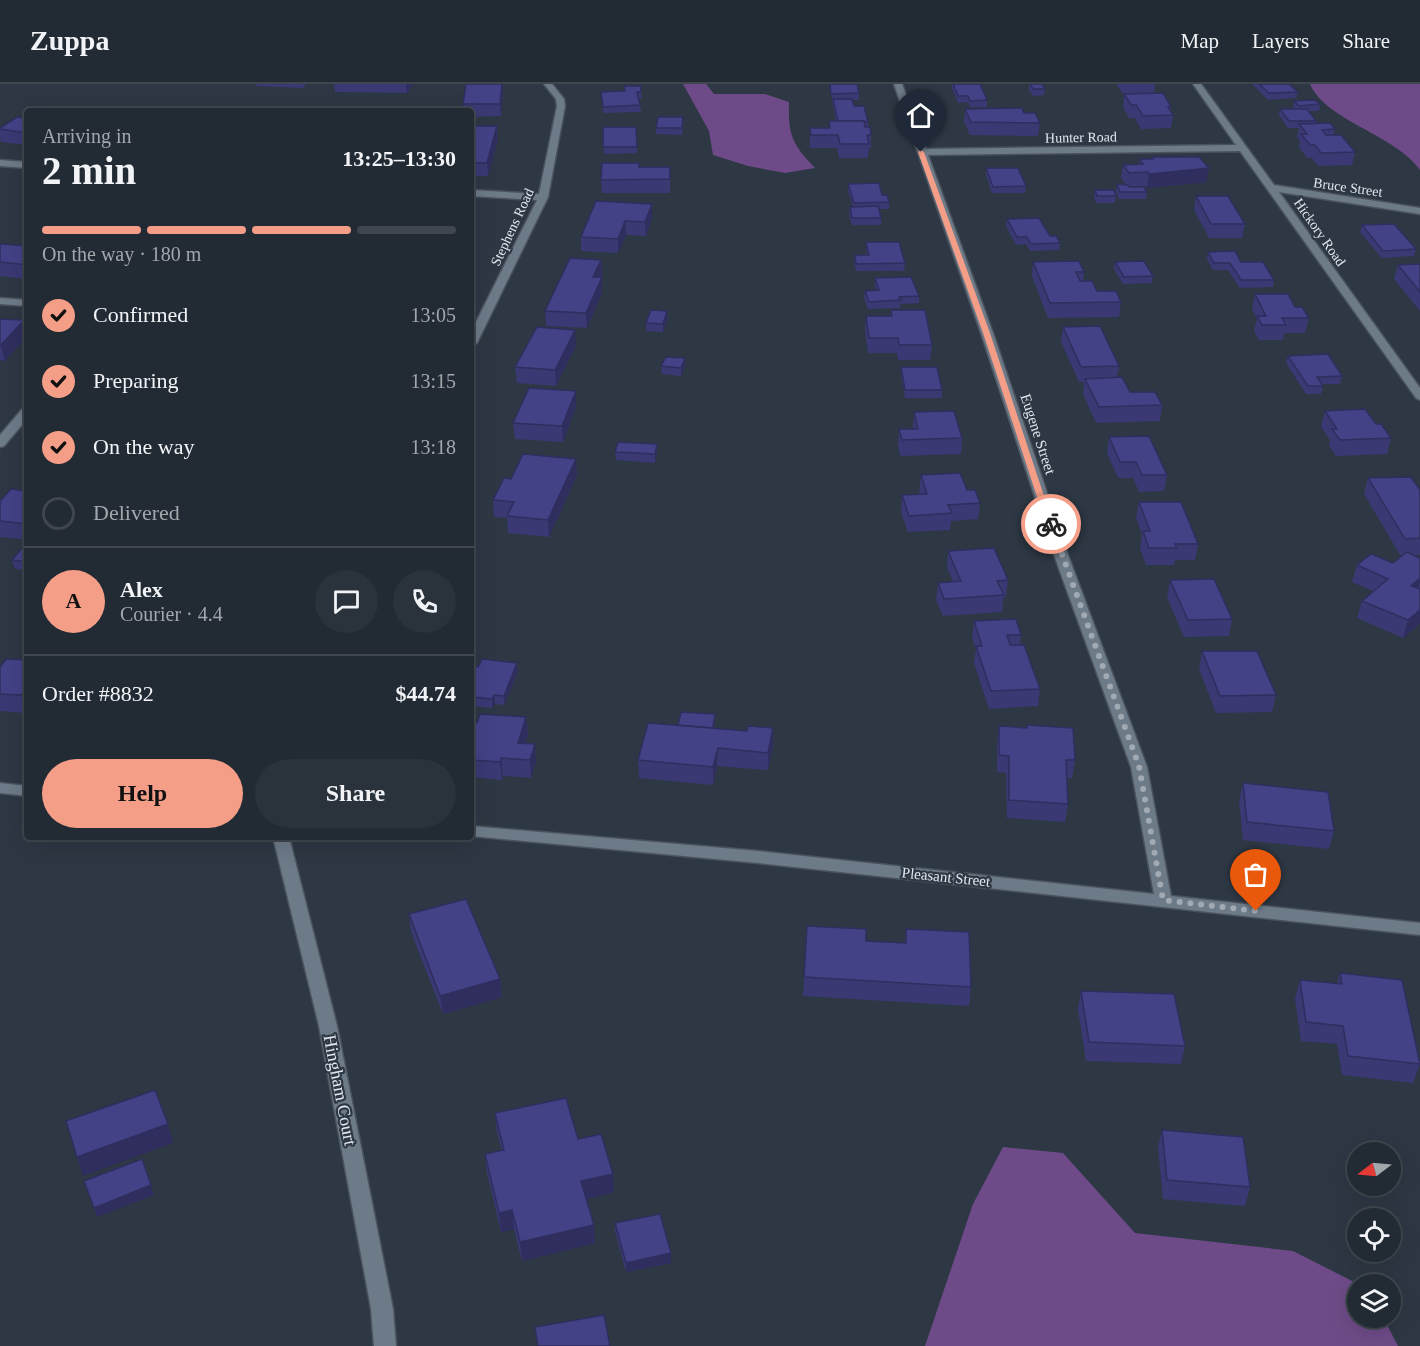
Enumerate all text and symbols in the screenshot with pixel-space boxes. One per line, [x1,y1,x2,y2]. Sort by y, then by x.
text: Zuppa [30,25,109,56]
text: Map [1181,29,1219,53]
text: Layers [1252,29,1309,53]
text: Share [1342,29,1390,53]
pin [895,90,946,152]
icon: home [904,99,937,132]
text: Arriving in [42,125,131,147]
street label: Hunter Road [1045,129,1117,146]
text: 13:25–13:30 [342,146,456,171]
text: 2 min [42,149,136,192]
street label: Bruce Street [1312,175,1384,200]
street label: Stephens Road [488,186,537,268]
street label: Hickory Road [1291,196,1348,269]
text: On the way · 180 m [42,243,201,265]
icon: check [42,299,75,332]
text: Confirmed [93,302,188,327]
text: 13:05 [410,304,456,326]
icon: check [42,365,75,398]
text: Preparing [93,368,179,393]
text: 13:15 [410,370,456,392]
street label: Eugene Street [1017,392,1059,477]
icon: check [42,431,75,464]
text: On the way [93,434,194,459]
text: 13:18 [410,436,456,458]
courier [1021,494,1081,554]
text: Delivered [93,500,180,525]
icon: bike [1035,508,1068,541]
button: chat [315,570,378,633]
button: phone [393,570,456,633]
text: Alex [120,577,163,602]
text: A [66,588,81,613]
text: Courier · 4.4 [120,603,223,625]
text: Order #8832 [42,681,154,706]
text: $44.74 [396,681,456,706]
button: Help [42,759,243,828]
button: Share [255,759,456,828]
pin [1230,849,1281,911]
icon: bag [1239,858,1272,891]
street label: Pleasant Street [901,864,992,890]
street label: Hingham Court [319,1033,361,1147]
north arrow [1347,1142,1401,1196]
map controls [1347,1142,1401,1328]
button: locate [1347,1208,1401,1262]
button: layers [1347,1274,1401,1328]

